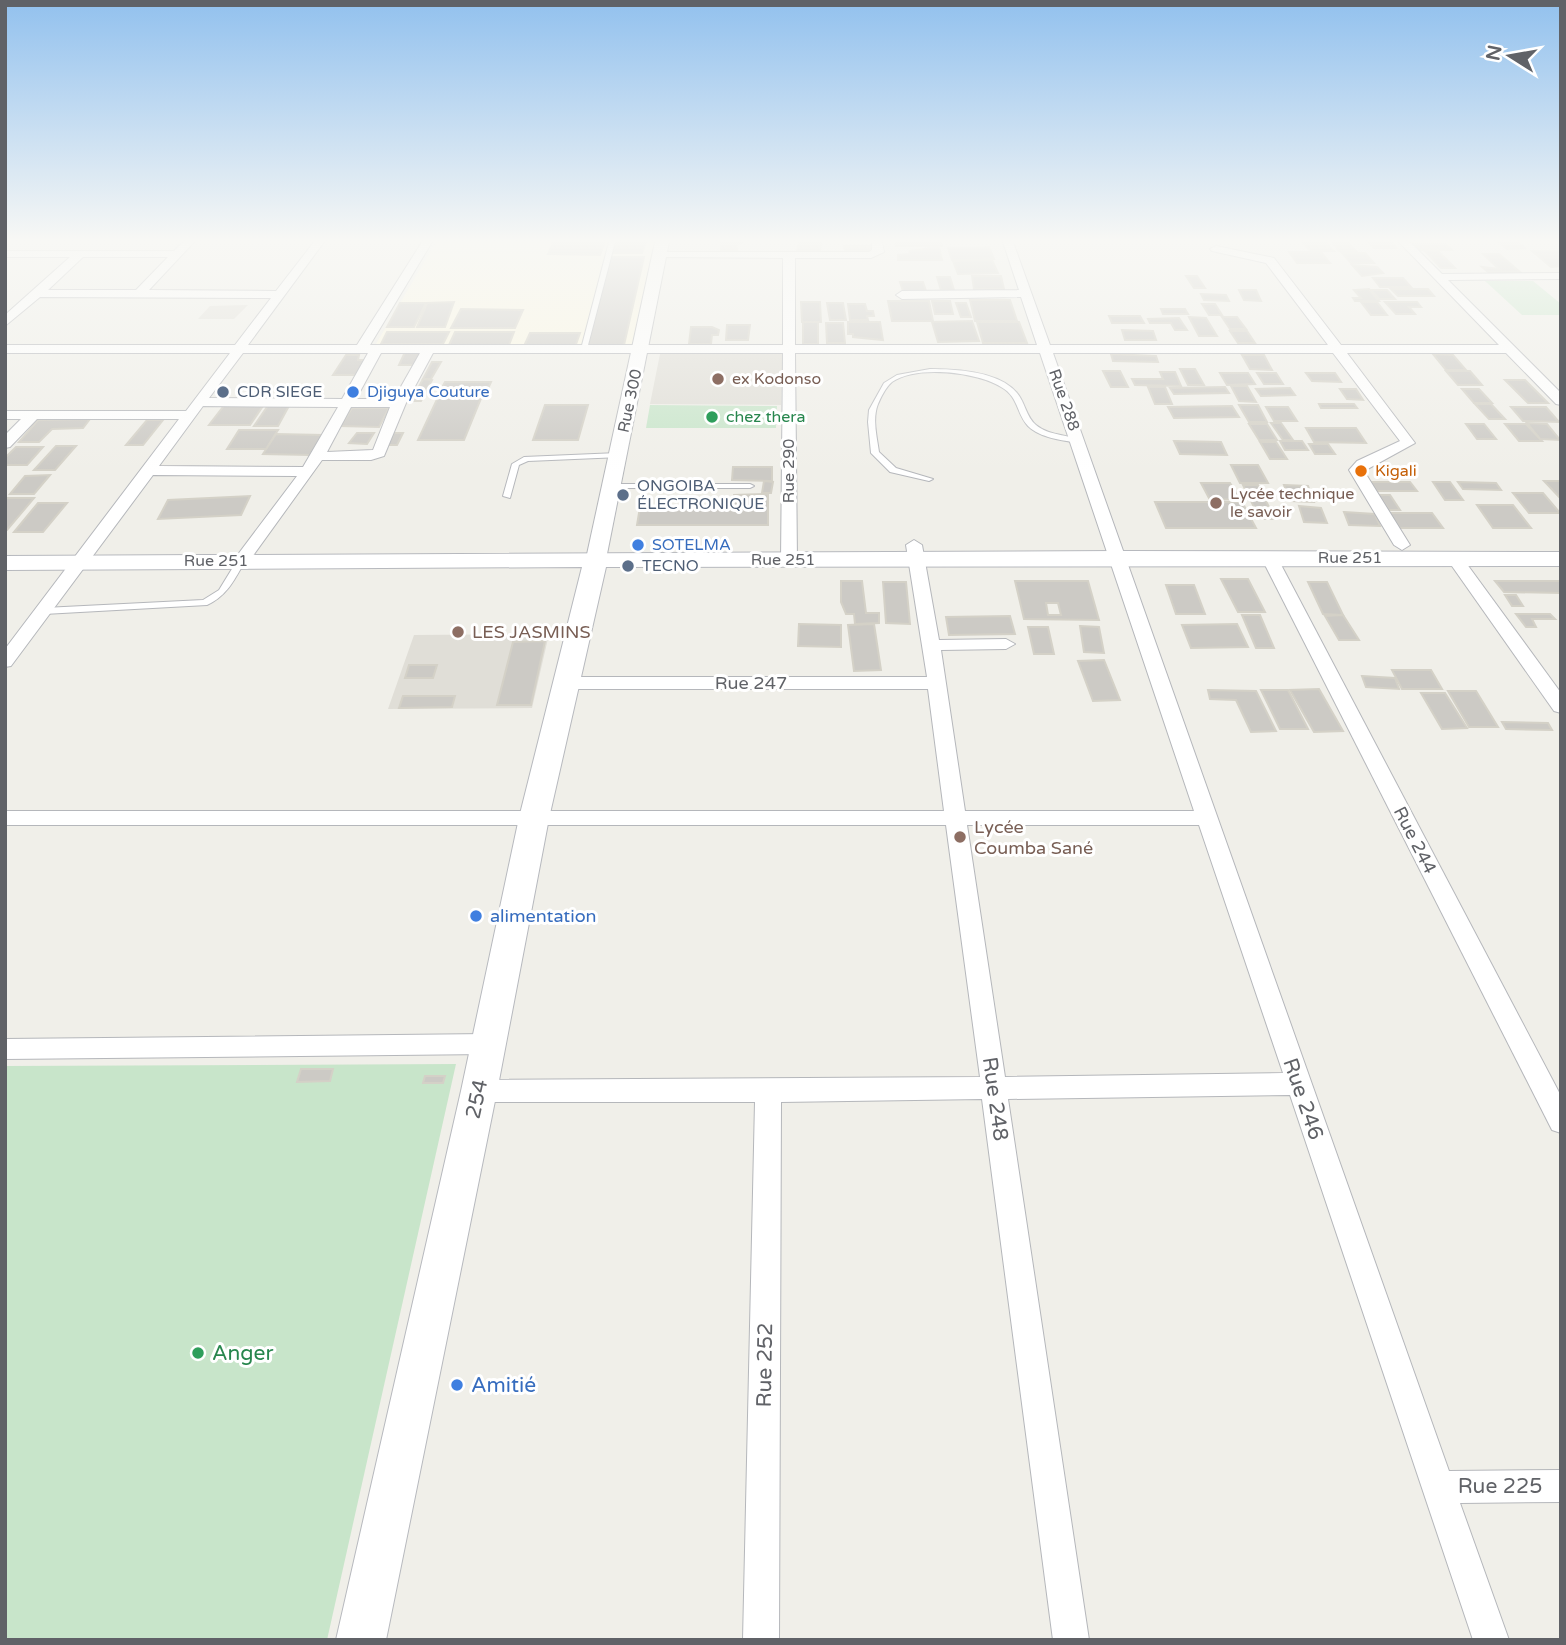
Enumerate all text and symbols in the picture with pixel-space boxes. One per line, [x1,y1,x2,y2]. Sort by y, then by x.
north arrow [1475,21,1545,91]
text: N [1482,43,1507,63]
street label: Rue 288 [1044,366,1084,434]
street label: Rue 300 [614,367,646,435]
place label: ex Kodonso [732,369,821,389]
marker: ex Kodonso [710,371,726,387]
place label: CDR SIEGE [237,382,323,402]
place label: Djiguya Couture [367,382,490,402]
marker: CDR SIEGE [215,384,231,400]
marker: Djiguya Couture [345,384,361,400]
place label: chez thera [726,407,806,427]
marker: chez thera [704,409,720,425]
street label: Rue 290 [779,439,799,503]
place label: Kigali [1375,461,1417,481]
marker: Kigali [1353,463,1369,479]
place label: ONGOIBA ÉLECTRONIQUE [637,476,765,514]
place label: Lycée technique le savoir [1230,484,1354,522]
marker: ONGOIBA ÉLECTRONIQUE [615,487,631,503]
marker: Lycée technique le savoir [1208,495,1224,511]
place label: SOTELMA [652,535,731,555]
marker: SOTELMA [630,537,646,553]
street label: Rue 251 [1318,548,1382,568]
street label: Rue 251 [751,550,815,570]
street label: Rue 251 [184,551,248,571]
place label: TECNO [642,556,699,576]
marker: TECNO [620,558,636,574]
place label: LES JASMINS [472,621,591,643]
marker: LES JASMINS [450,624,466,640]
street label: Rue 247 [715,672,787,694]
street label: Rue 244 [1389,803,1441,877]
place label: Lycée Coumba Sané [974,816,1093,859]
marker: Lycée Coumba Sané [952,829,968,845]
place label: alimentation [490,905,597,927]
marker: alimentation [468,908,484,924]
street label: Rue 248 [977,1055,1013,1143]
street label: Rue 246 [1277,1055,1329,1143]
street label: 254 [461,1077,493,1121]
street label: Rue 252 [752,1322,778,1408]
place label: Anger [212,1341,274,1366]
marker: Anger [190,1345,206,1361]
place label: Amitié [471,1373,536,1398]
marker: Amitié [449,1377,465,1393]
street label: Rue 225 [1458,1474,1542,1499]

